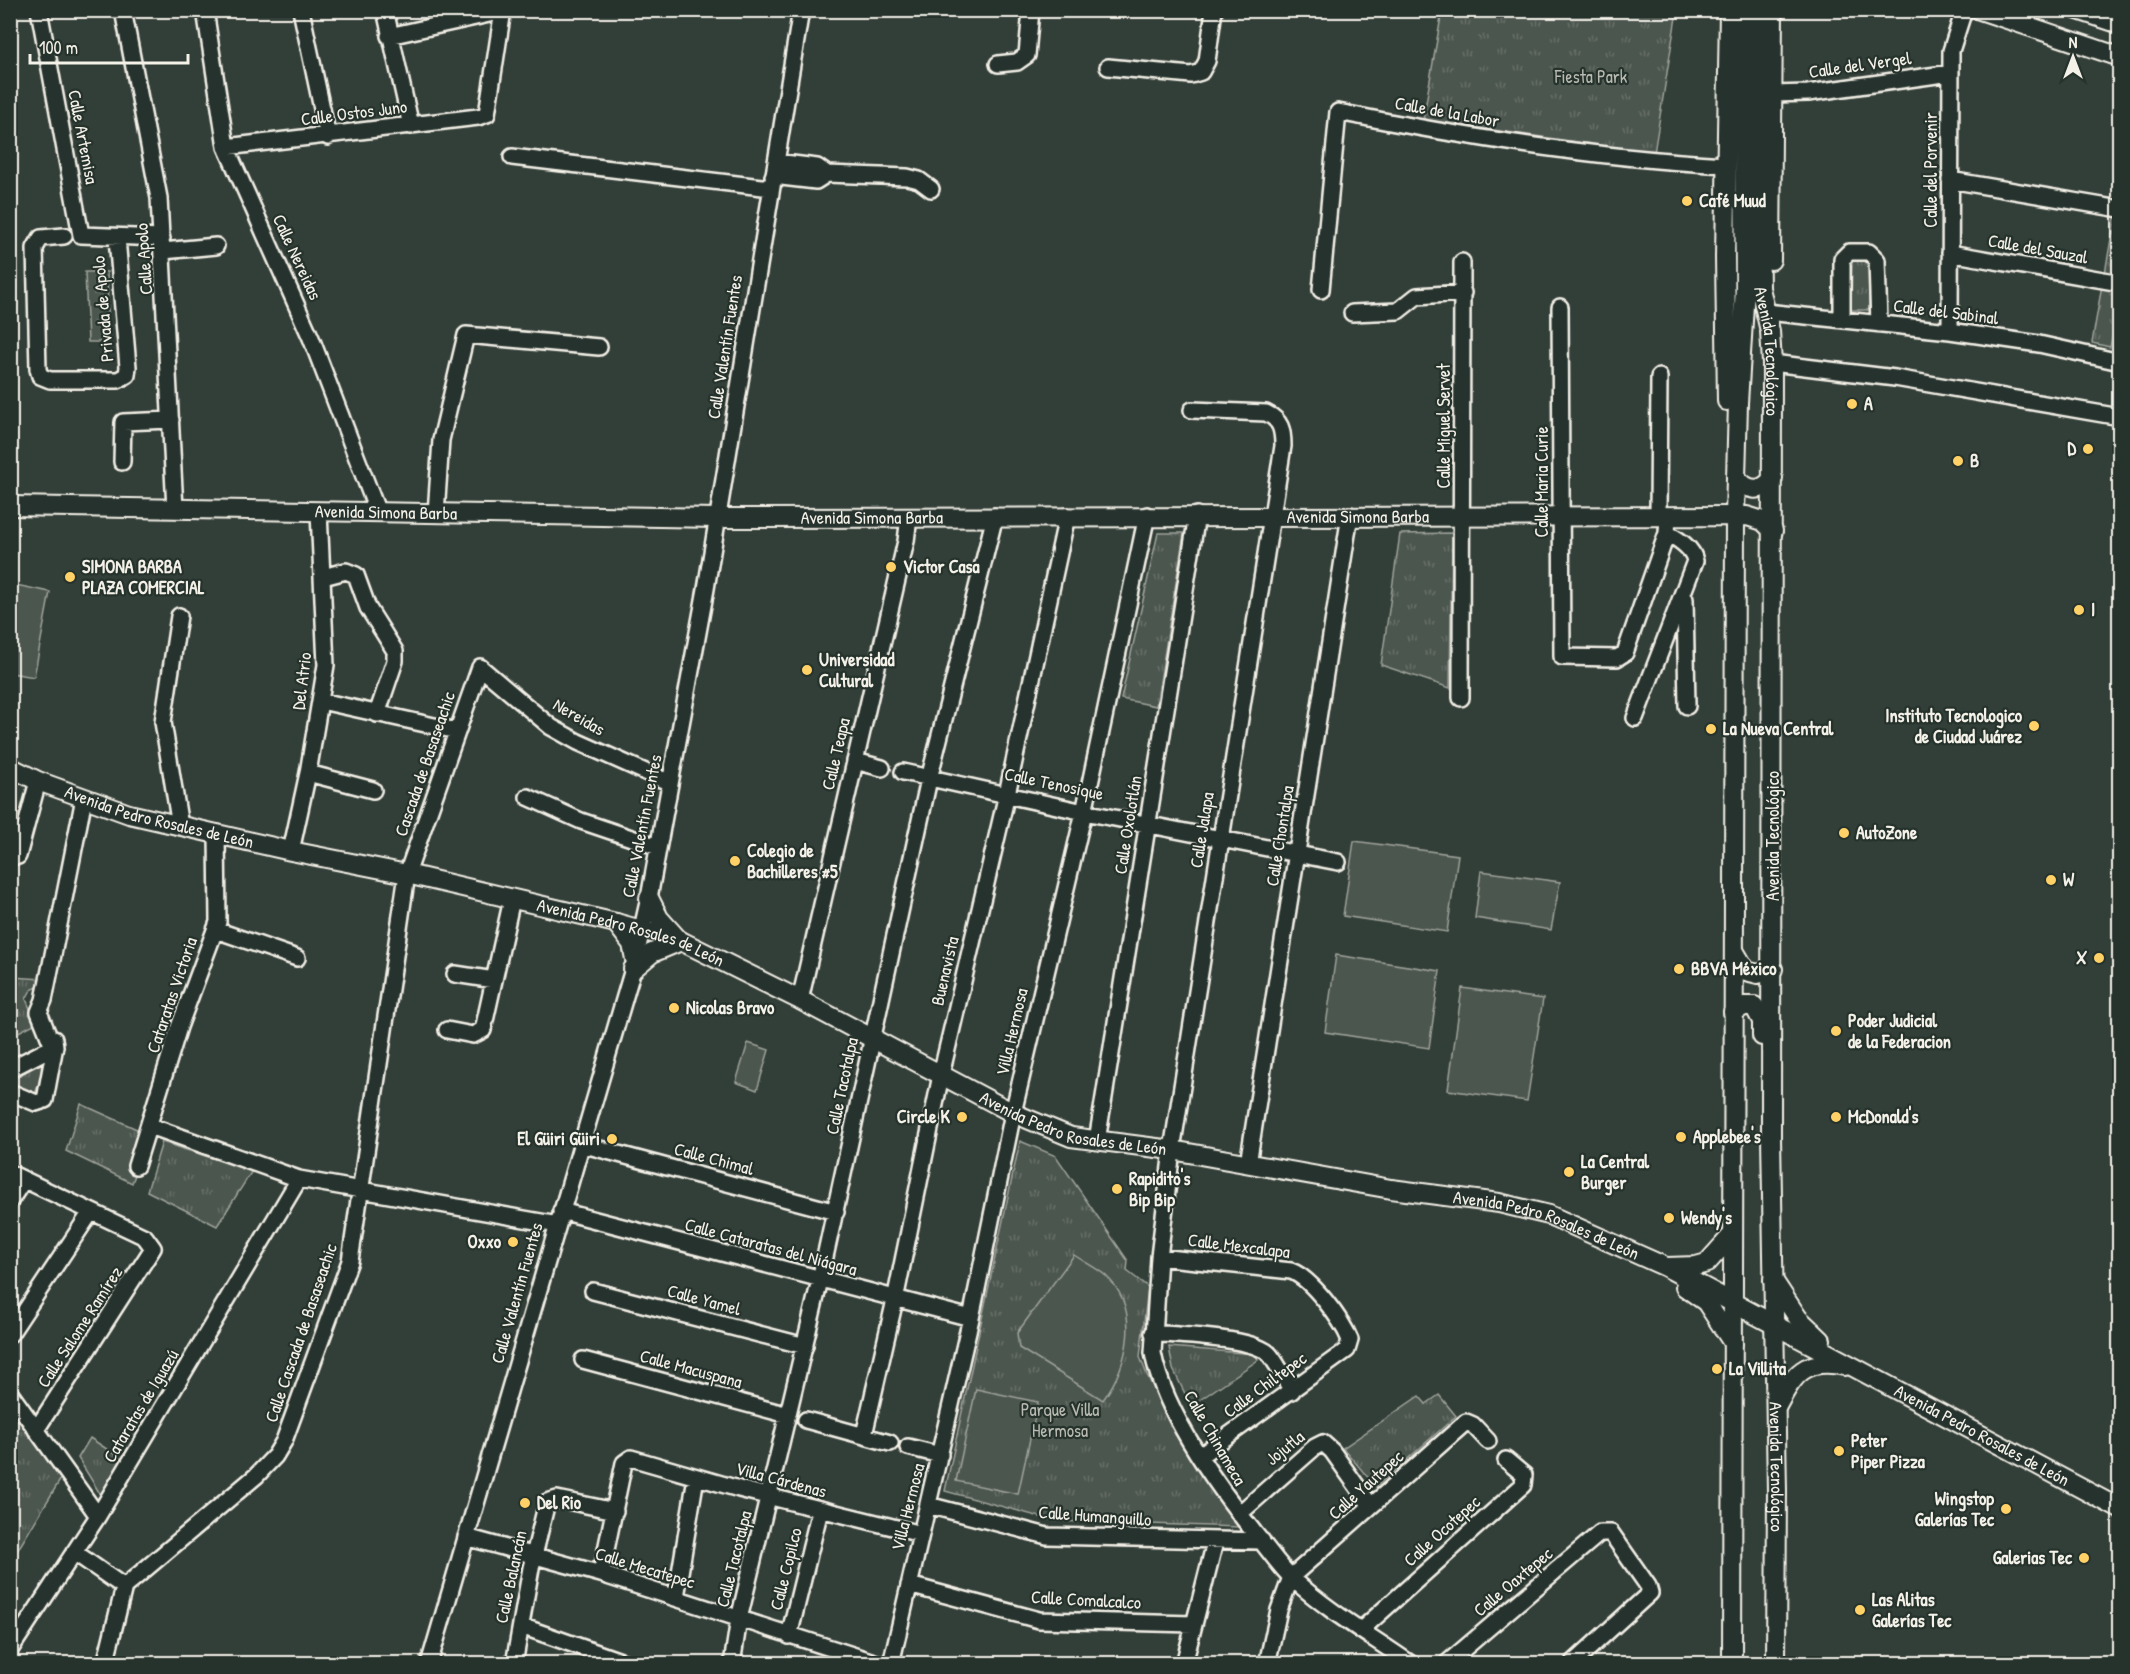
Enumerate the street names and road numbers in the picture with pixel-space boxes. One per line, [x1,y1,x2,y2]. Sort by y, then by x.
street label: Calle del Vergel [1807,45,1913,84]
street label: Calle Artemisa [62,88,105,186]
street label: Calle de la Labor [1393,90,1501,133]
street label: Calle Ostos Juno [299,94,408,131]
street label: Calle del Porvenir [1918,112,1943,228]
street label: Calle Nereidas [267,210,328,304]
street label: Calle Apolo [129,222,158,296]
street label: Calle del Sauzal [1986,227,2090,270]
street label: Privada de Apolo [85,255,120,363]
street label: Calle Valentín Fuentes [701,273,748,421]
street label: Avenida Tecnológico [1748,284,1785,416]
street label: Calle del Sabinal [1892,293,2000,330]
street label: Calle Miguel Servet [1431,363,1456,488]
street label: Calle Maria Curie [1529,426,1554,538]
street label: Avenida Simona Barba [315,498,457,526]
street label: Avenida Simona Barba [1287,504,1429,529]
street label: Avenida Simona Barba [801,505,943,530]
street label: Del Atrio [286,651,317,711]
street label: Cascada de Basaseachic [388,688,461,839]
street label: Nereidas [549,692,610,741]
street label: Calle Teapa [815,715,856,792]
street label: Calle Valentín Fuentes [615,752,668,900]
street label: Calle Tenosique [1002,761,1106,806]
street label: Avenida Tecnológico [1760,771,1785,901]
street label: Calle Oxolotlán [1107,774,1148,876]
street label: Avenida Pedro Rosales de León [61,779,256,854]
street label: Calle Chontalpa [1259,784,1300,888]
street label: Calle Jalapa [1183,790,1220,870]
street label: Avenida Pedro Rosales de León [535,892,729,973]
street label: Cataratas Victoria [140,934,203,1056]
street label: Buenavista [924,934,965,1008]
street label: Villa Hermosa [989,986,1034,1078]
street label: Calle Tacotalpa [819,1035,864,1137]
street label: Avenida Pedro Rosales de León [976,1085,1168,1161]
street label: Calle Chimal [672,1136,757,1181]
street label: Avenida Pedro Rosales de León [1452,1184,1643,1266]
street label: Calle Cataratas del Niágara [682,1212,860,1282]
street label: Calle Valentín Fuentes [484,1220,549,1366]
street label: Calle Mexcalapa [1187,1227,1291,1264]
street label: Calle Cascada de Basaseachic [258,1240,343,1425]
street label: Calle Salome Ramírez [31,1261,128,1392]
street label: Calle Yamel [665,1278,744,1321]
street label: Calle Macuspana [637,1343,745,1394]
street label: Cataratas de Iguazú [97,1344,184,1467]
street label: Calle Chiltepec [1218,1346,1311,1423]
street label: Avenida Pedro Rosales de León [1890,1378,2074,1492]
street label: Calle Chinameca [1178,1386,1253,1490]
street label: Avenida Tecnológico [1763,1402,1790,1532]
street label: Jojutla [1260,1424,1309,1471]
street label: Calle Yautepec [1323,1444,1409,1525]
street label: Villa Cárdenas [733,1455,829,1504]
street label: Villa Hermosa [885,1461,930,1553]
street label: Calle Ocotepec [1398,1489,1486,1572]
street label: Calle Humanguillo [1038,1499,1152,1532]
street label: Calle Tacotalpa [709,1508,758,1610]
street label: Calle Copilco [763,1525,808,1613]
street label: Calle Balancán [488,1528,533,1626]
street label: Calle Mecatepec [592,1540,698,1595]
street label: Calle Oaxtepec [1468,1541,1558,1622]
street label: Calle Comalcalco [1030,1584,1142,1615]

